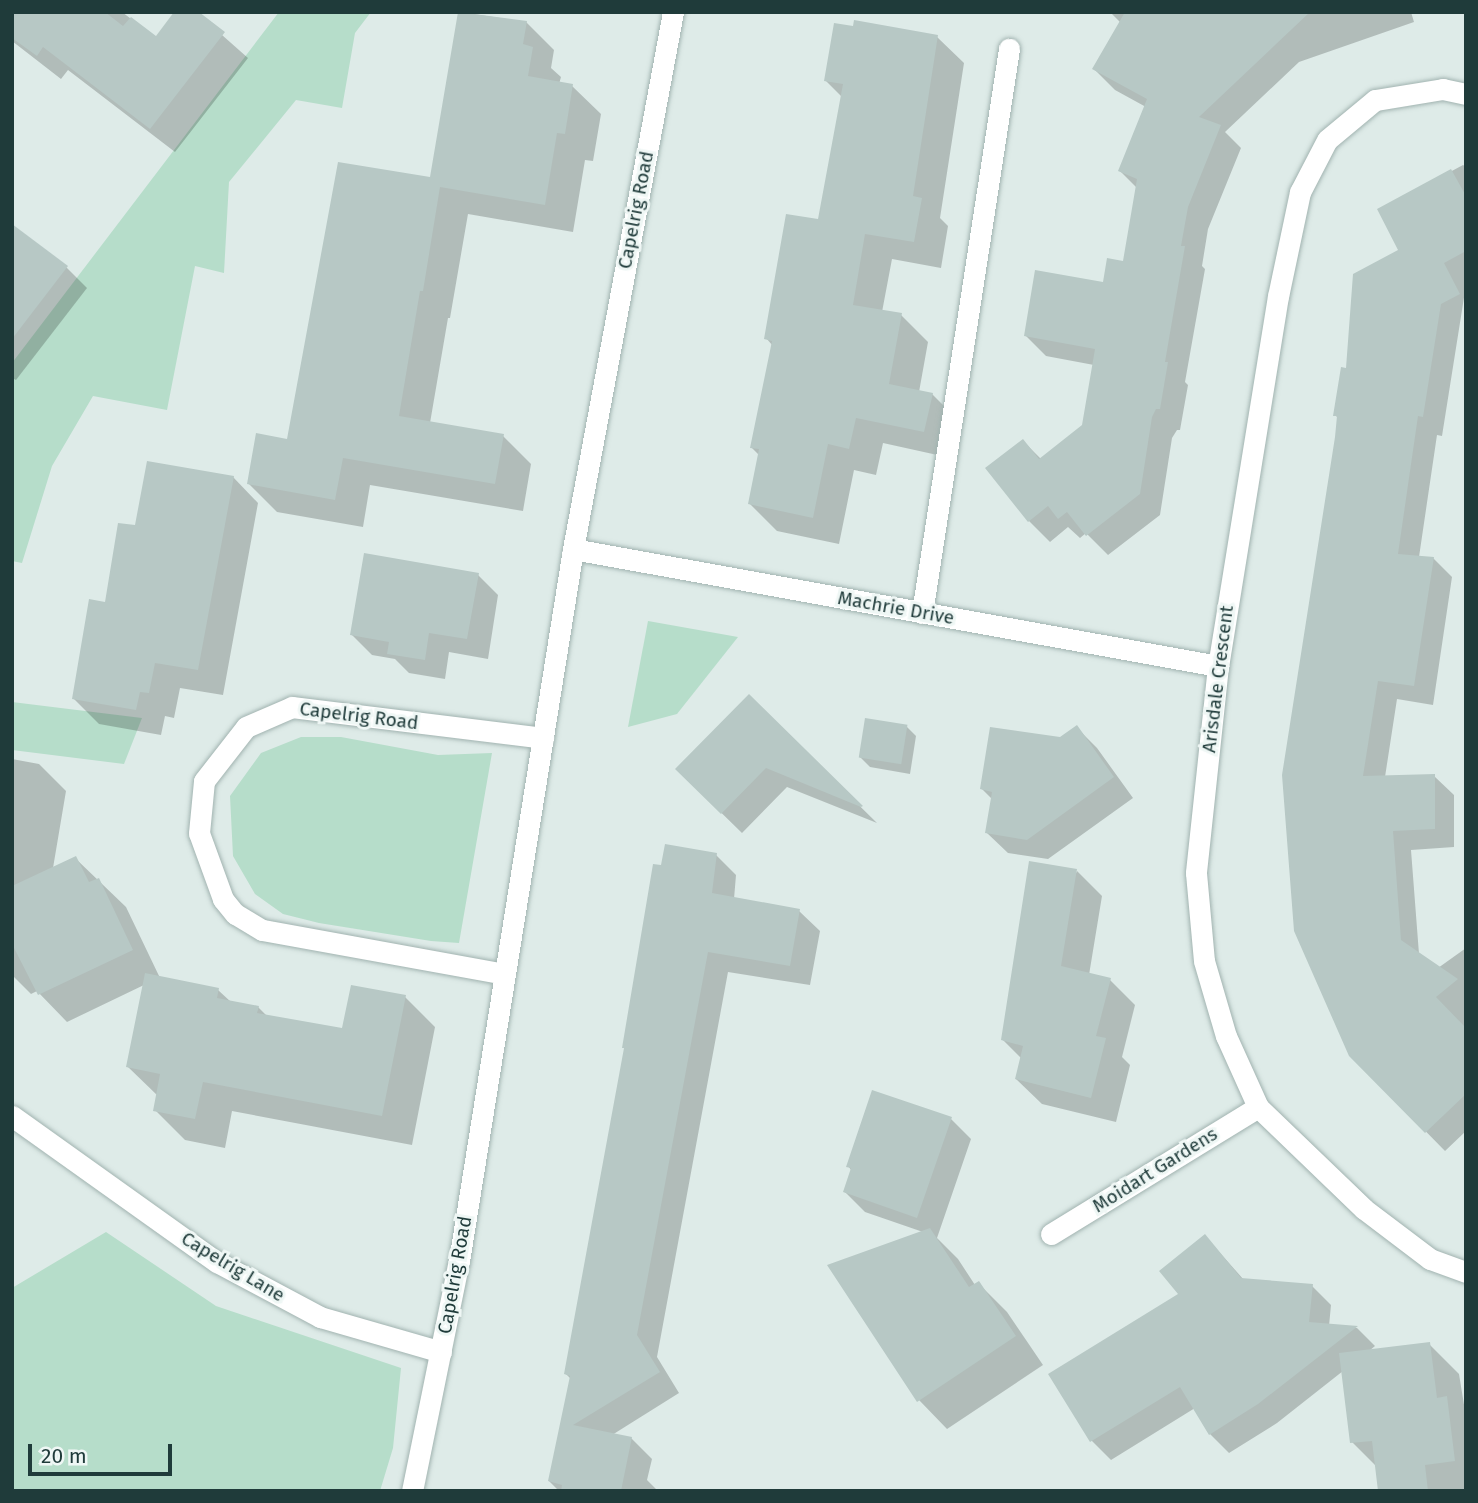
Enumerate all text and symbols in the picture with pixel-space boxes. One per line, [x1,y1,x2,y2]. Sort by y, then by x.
street label: Capelrig Road [613,149,659,271]
street label: Machrie Drive [836,587,956,629]
street label: Arisdale Crescent [1198,604,1238,754]
street label: Capelrig Road [298,697,420,735]
street label: Moidart Gardens [1088,1122,1222,1218]
street label: Capelrig Road [433,1214,477,1336]
street label: Capelrig Lane [177,1227,289,1307]
scale bar [32,1430,175,1474]
text: 20 m [41,1443,87,1469]

